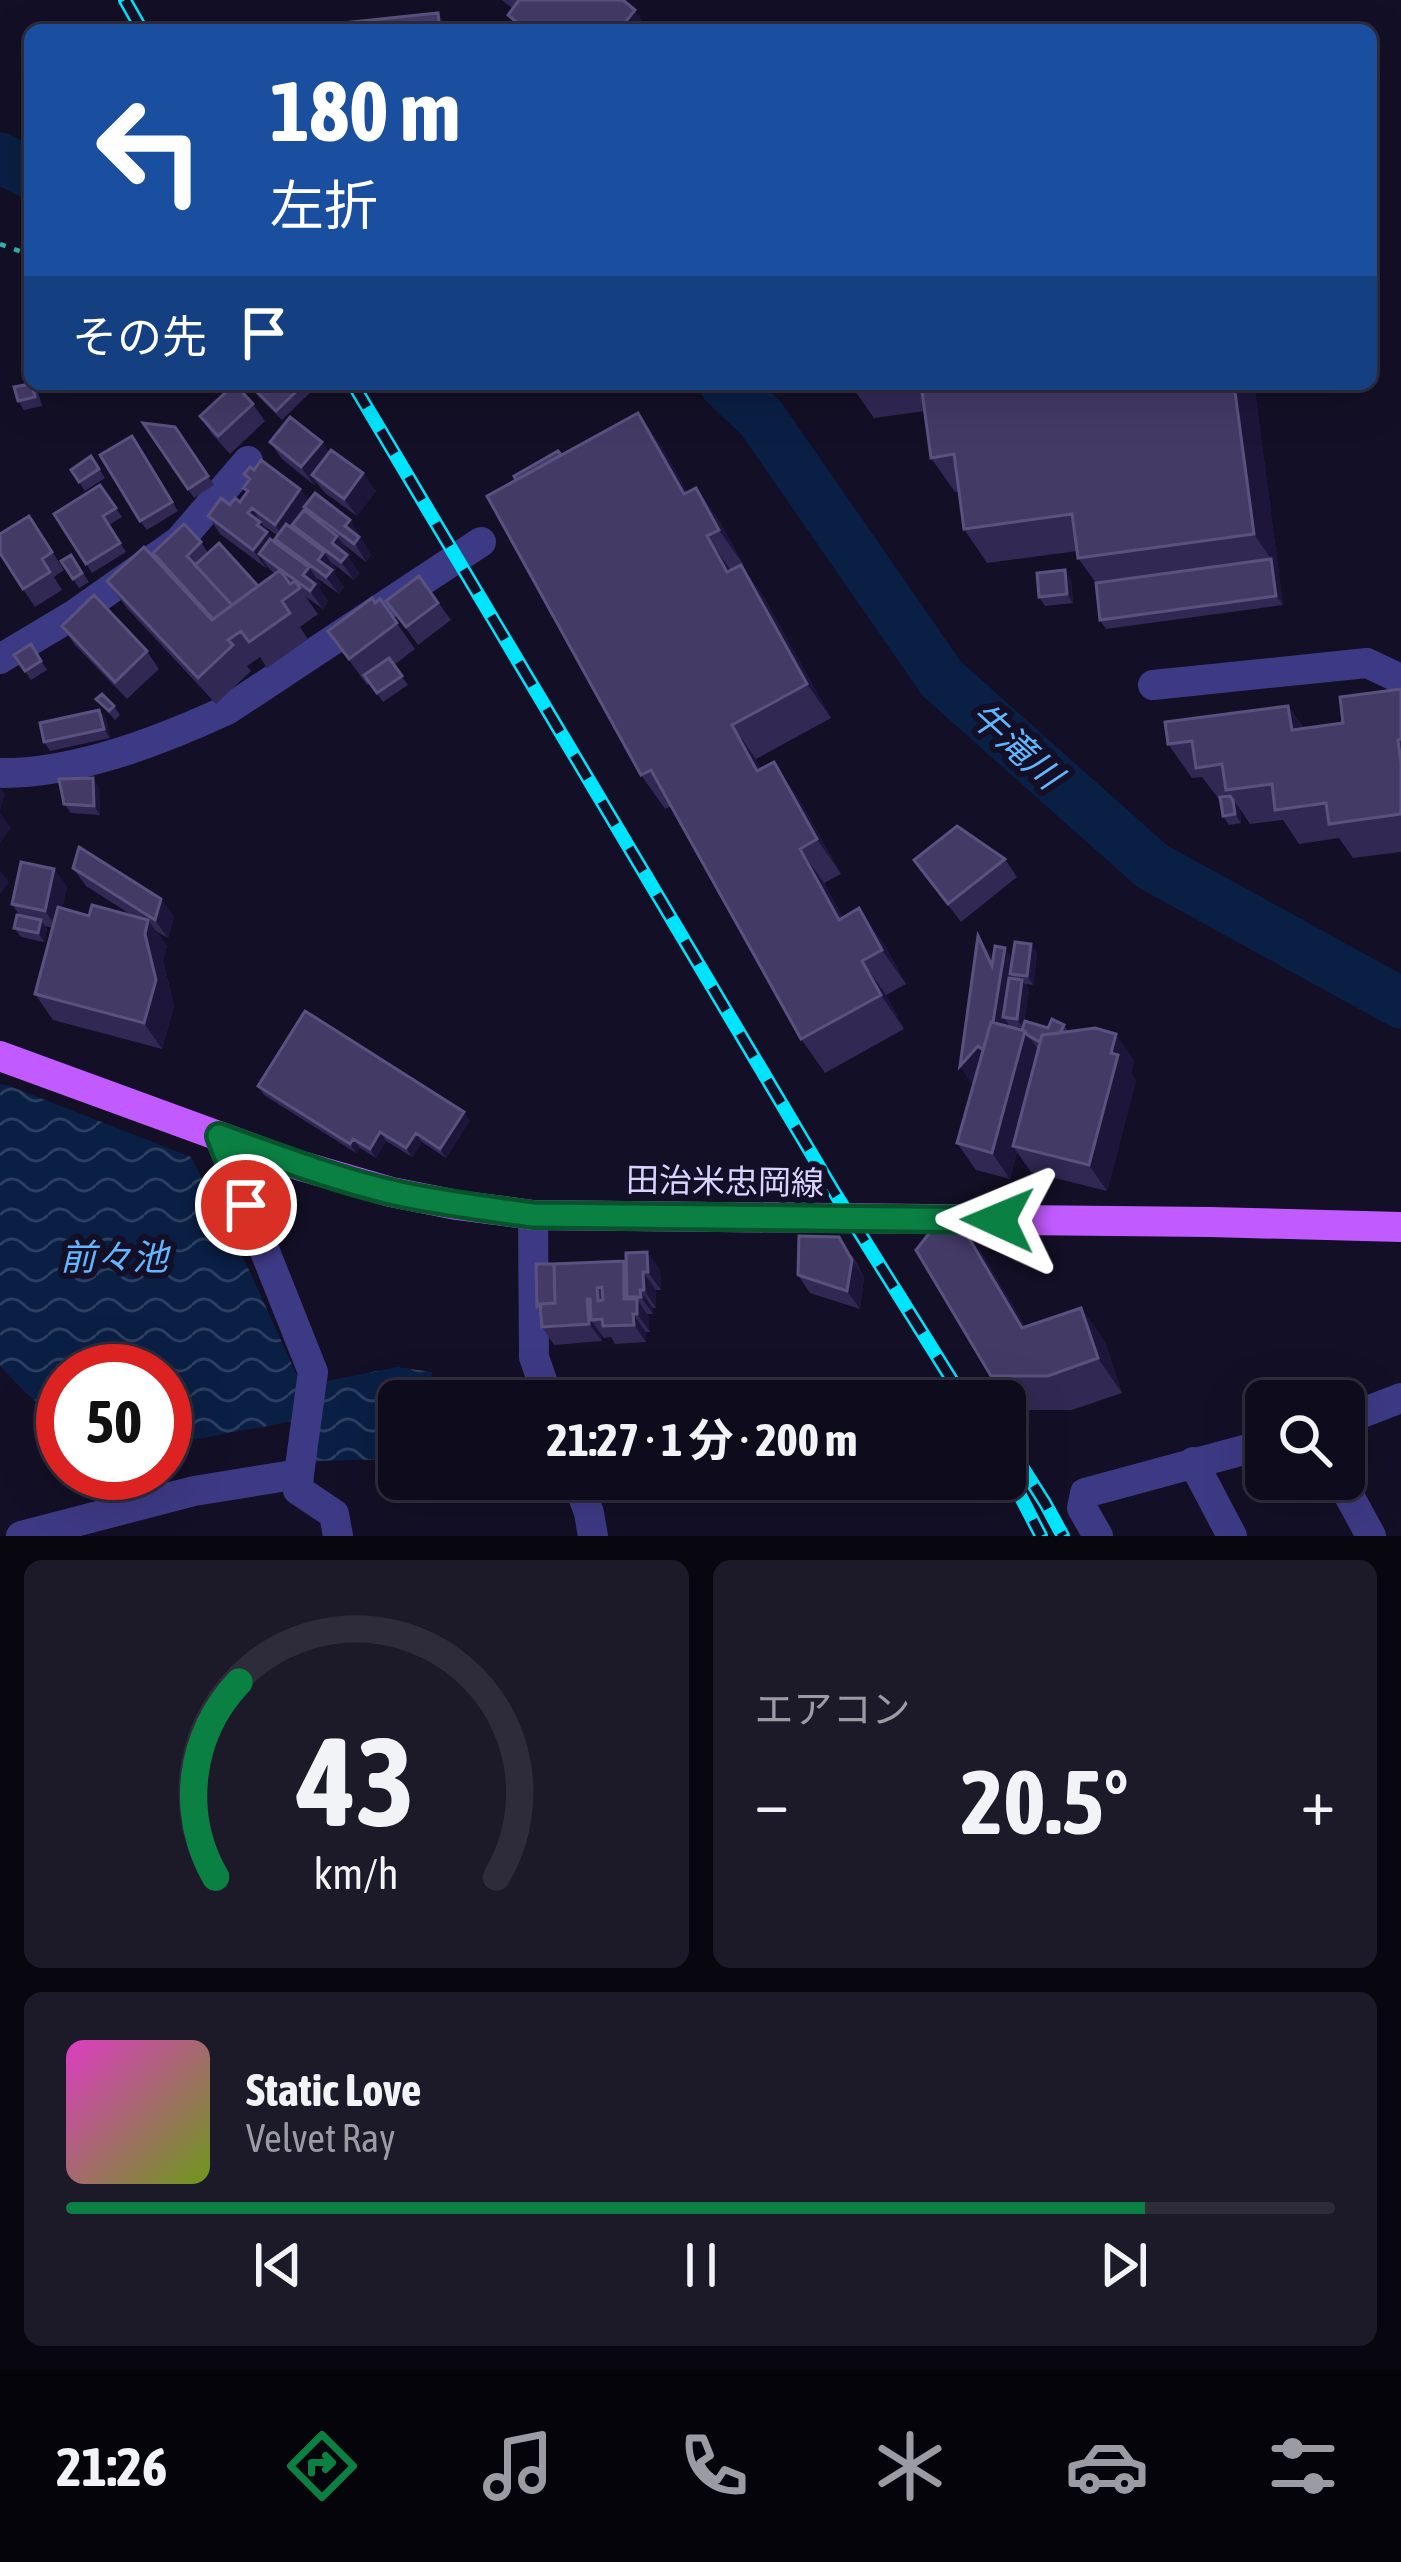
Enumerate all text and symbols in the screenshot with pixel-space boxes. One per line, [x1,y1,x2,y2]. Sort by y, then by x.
text: 180 m [270,63,460,159]
icon: left [72,72,228,228]
text: 左折 [270,175,378,236]
icon: arrive [231,300,297,366]
text: その先 [72,311,207,363]
water label: 牛滝川 [962,693,1073,799]
pin [195,1154,297,1256]
position arrow [935,1157,1061,1283]
street label: 田治米忠岡線 [626,1160,824,1202]
icon: arrive [213,1172,279,1238]
water label: 前々池 [60,1236,171,1278]
speed limit sign: 50 [36,1344,192,1500]
map controls [1245,1380,1365,1500]
button: search [1245,1380,1365,1500]
text: 21:27 · 1 分 · 200 m [547,1414,857,1466]
text: エアコン [755,1687,911,1731]
text: 43 [297,1709,415,1852]
text: 20.5° [961,1750,1129,1853]
text: − [755,1763,789,1839]
text: + [1301,1763,1335,1839]
text: km/h [314,1849,399,1898]
text: Static Love [246,2064,422,2116]
text: Velvet Ray [246,2116,395,2160]
icon: previous [245,2232,311,2298]
icon: pause [668,2232,734,2298]
icon: next [1091,2232,1157,2298]
icon: directions [280,2424,364,2508]
icon: music [476,2424,560,2508]
icon: phone [672,2424,756,2508]
icon: climate [868,2424,952,2508]
icon: car [1065,2424,1149,2508]
icon: filters [1261,2424,1345,2508]
text: 21:26 [56,2436,167,2497]

